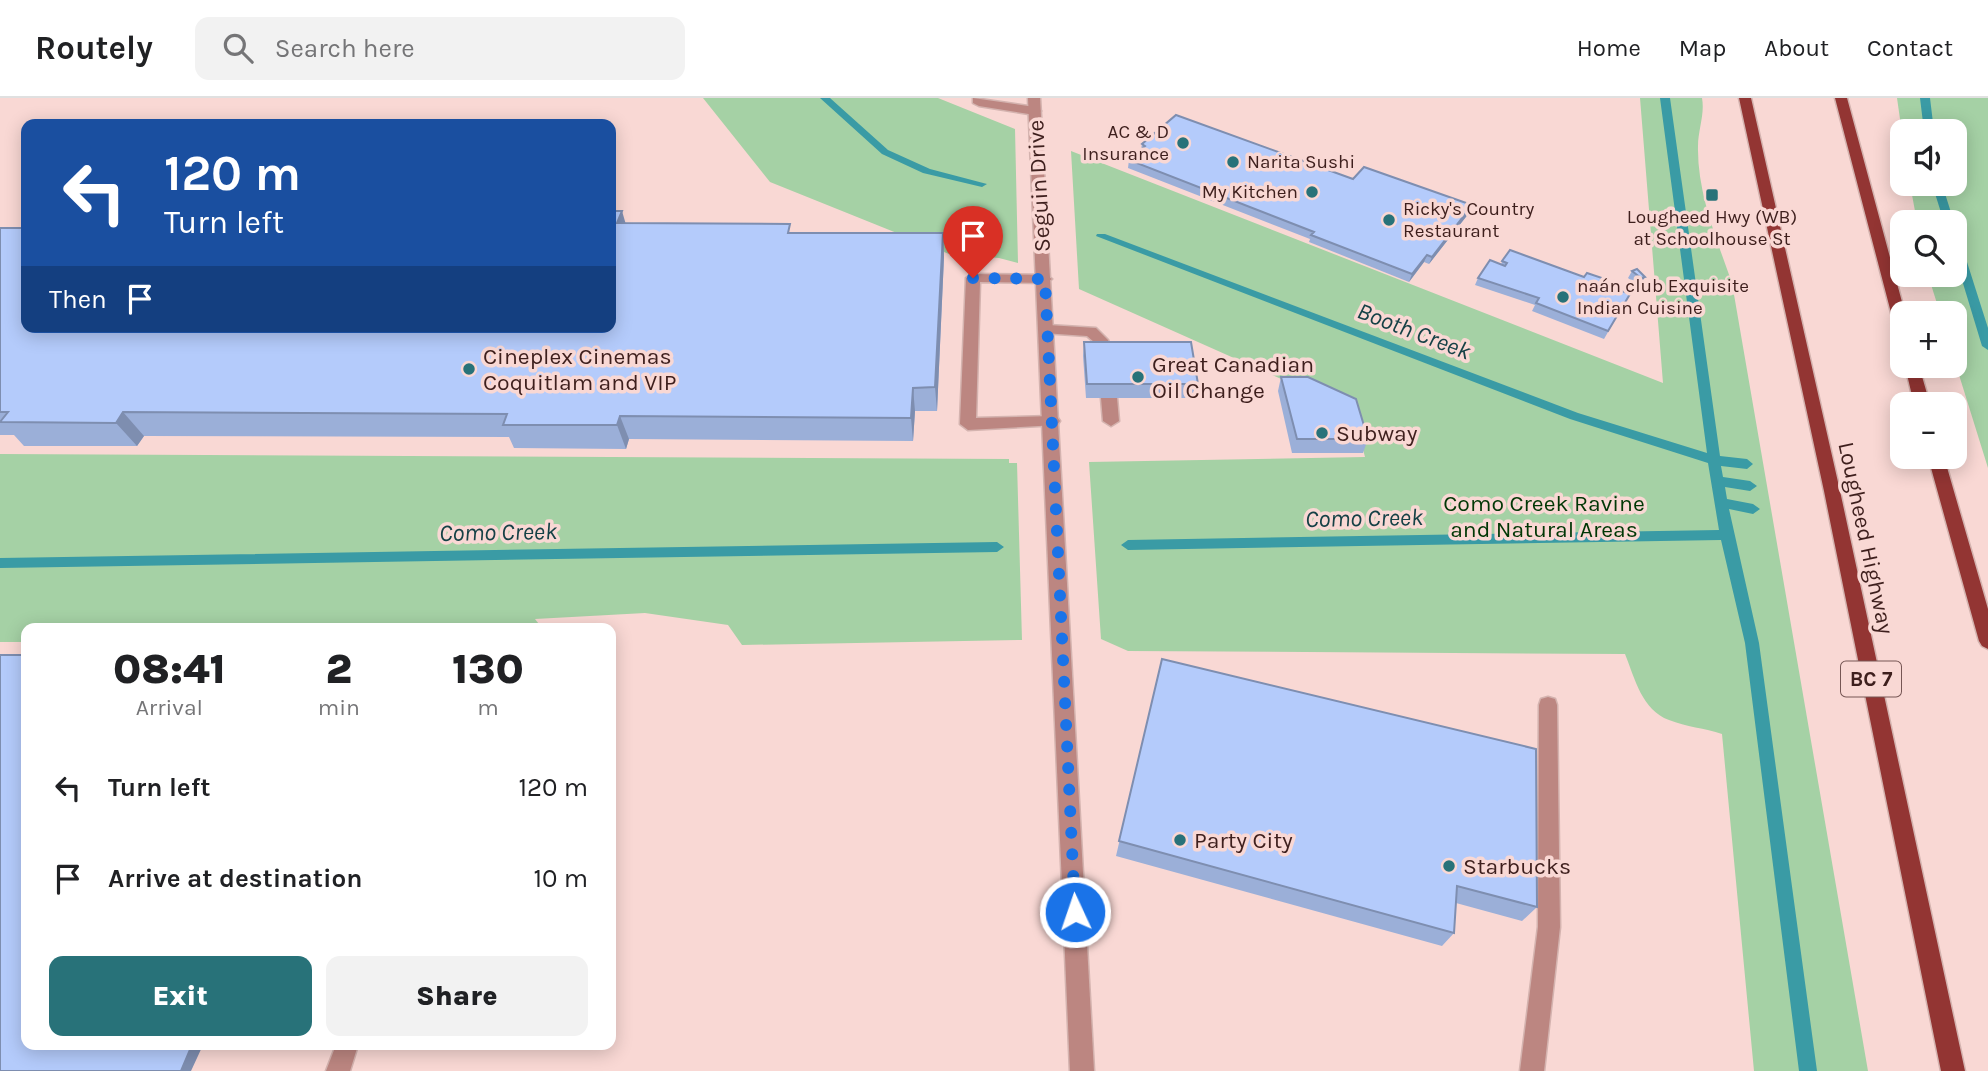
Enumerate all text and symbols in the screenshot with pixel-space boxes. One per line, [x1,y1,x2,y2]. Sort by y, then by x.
search box [195,17,685,80]
text: Routely [35,29,153,67]
icon: search [219,29,257,67]
text: Search here [275,33,415,64]
text: Home [1577,34,1641,62]
text: Map [1679,34,1726,62]
text: About [1764,34,1829,62]
text: Contact [1867,34,1953,62]
street label: Seguin Drive [1022,119,1056,253]
map controls [1890,119,1967,469]
button: sound [1890,119,1967,196]
place label: AC & D Insurance [1082,121,1169,165]
marker: AC & D Insurance [1175,135,1191,151]
text: 120 m [164,145,301,202]
icon: left [49,147,140,238]
place label: Narita Sushi [1247,151,1355,173]
marker: Narita Sushi [1225,154,1241,170]
place label: My Kitchen [1202,181,1298,203]
marker: My Kitchen [1304,184,1320,200]
marker: Lougheed Hwy (WB) at Schoolhouse St [1704,187,1720,203]
place label: Ricky's Country Restaurant [1403,198,1534,242]
text: Turn left [164,204,284,241]
pin [943,206,1003,278]
place label: Lougheed Hwy (WB) at Schoolhouse St [1627,206,1797,250]
button: search [1890,210,1967,287]
marker: Ricky's Country Restaurant [1381,212,1397,228]
icon: arrive [954,217,992,255]
place label: naán club Exquisite Indian Cuisine [1577,275,1749,319]
icon: arrive [121,280,159,318]
text: Then [49,284,107,315]
marker: naán club Exquisite Indian Cuisine [1555,289,1571,305]
water label: Booth Creek [1353,297,1475,366]
button: + [1890,301,1967,378]
place label: Cineplex Cinemas Coquitlam and VIP [483,343,676,396]
place label: Great Canadian Oil Change [1152,351,1314,404]
marker: Cineplex Cinemas Coquitlam and VIP [461,361,477,377]
marker: Great Canadian Oil Change [1130,369,1146,385]
button: − [1890,392,1967,469]
place label: Subway [1336,420,1418,447]
marker: Subway [1314,425,1330,441]
street label: Lougheed Highway [1832,439,1900,637]
park label: Como Creek Ravine and Natural Areas [1443,490,1645,543]
water label: Como Creek [1305,503,1424,533]
water label: Como Creek [439,517,558,547]
text: 08:41 [113,644,226,694]
text: 2 [326,644,352,694]
text: 130 [452,644,524,694]
road number: BC 7 [1841,662,1901,696]
text: Arrival [136,694,203,721]
text: min [318,694,360,721]
text: m [477,694,499,721]
icon: left [49,769,87,807]
text: Turn left [108,772,210,803]
text: 120 m [518,772,588,803]
place label: Party City [1194,827,1293,854]
marker: Party City [1172,832,1188,848]
place label: Starbucks [1463,853,1571,880]
marker: Starbucks [1441,858,1457,874]
icon: arrive [49,860,87,898]
text: Arrive at destination [108,863,362,894]
text: 10 m [533,863,588,894]
position arrow [1038,875,1112,949]
button: Exit [49,956,312,1036]
button: Share [326,956,588,1036]

